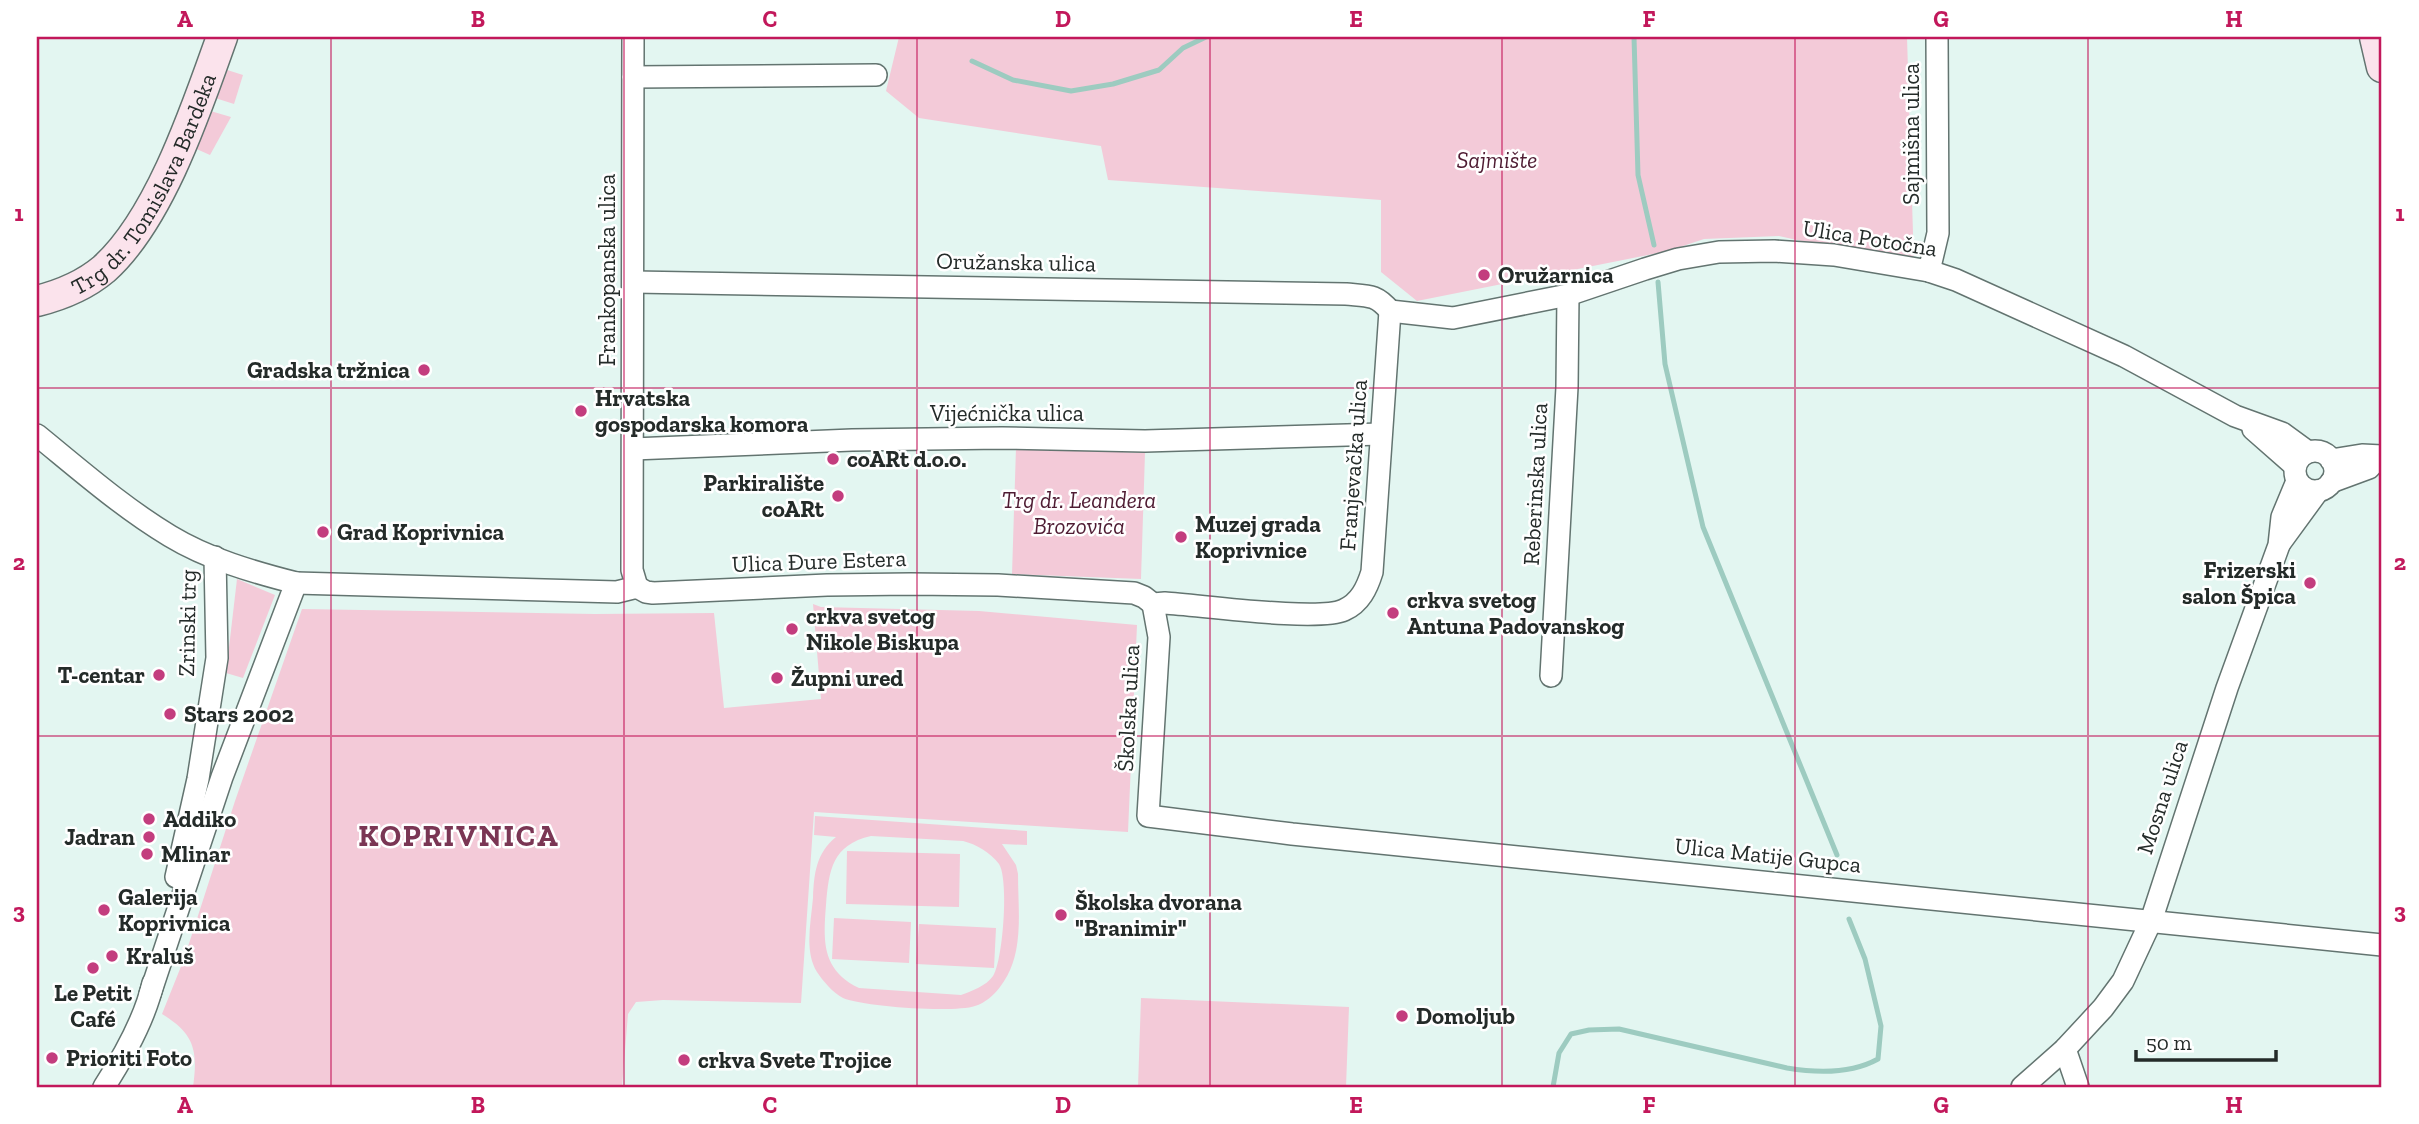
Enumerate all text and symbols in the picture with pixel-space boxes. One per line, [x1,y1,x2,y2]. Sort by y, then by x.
text: A [177,5,193,33]
text: B [471,5,485,33]
text: C [763,5,777,33]
text: D [1055,5,1071,33]
text: E [1349,5,1363,33]
text: F [1642,5,1656,33]
text: G [1933,5,1949,33]
text: H [2225,5,2243,33]
street label: Sajmišna ulica [1897,63,1925,205]
street label: Trg dr. Tomislava Bardeka [67,69,222,301]
park label: Sajmište [1457,146,1537,174]
street label: Frankopanska ulica [593,174,621,366]
text: 1 [14,199,24,227]
text: 1 [2395,199,2405,227]
street label: Ulica Potočna [1801,214,1939,262]
street label: Oružanska ulica [936,247,1096,277]
place label: Oružarnica [1498,261,1614,289]
marker: Oružarnica [1476,267,1492,283]
place label: Gradska tržnica [247,356,410,384]
marker: Gradska tržnica [416,362,432,378]
street label: Franjevačka ulica [1333,378,1373,552]
place label: Hrvatska gospodarska komora [595,384,809,438]
street label: Vijećnička ulica [929,399,1084,427]
street label: Reberinska ulica [1517,402,1553,566]
marker: Hrvatska gospodarska komora [573,403,589,419]
place label: coARt d.o.o. [847,445,966,473]
marker: coARt d.o.o. [825,451,841,467]
place label: Parkiralište coARt [703,469,825,523]
park label: Trg dr. Leandera Brozovića [1002,486,1156,540]
marker: Parkiralište coARt [830,488,846,504]
place label: Muzej grada Koprivnice [1195,510,1321,564]
place label: Grad Koprivnica [337,518,505,546]
marker: Grad Koprivnica [315,524,331,540]
marker: Muzej grada Koprivnice [1173,529,1189,545]
street label: Ulica Đure Estera [731,544,907,578]
text: 2 [13,548,25,576]
text: 2 [2394,548,2406,576]
place label: Frizerski salon Špica [2182,556,2296,610]
street label: Zrinski trg [172,569,202,677]
marker: Frizerski salon Špica [2302,575,2318,591]
place label: crkva svetog Antuna Padovanskog [1407,586,1624,640]
place label: crkva svetog Nikole Biskupa [806,602,960,656]
marker: crkva svetog Antuna Padovanskog [1385,605,1401,621]
marker: crkva svetog Nikole Biskupa [784,621,800,637]
street label: Školska ulica [1111,644,1145,772]
place label: T-centar [57,661,145,689]
place label: Župni ured [791,664,903,692]
marker: T-centar [151,667,167,683]
marker: Župni ured [769,670,785,686]
place label: Stars 2002 [184,700,294,728]
marker: Stars 2002 [162,706,178,722]
street label: Mosna ulica [2130,736,2194,858]
place label: Addiko [163,805,236,833]
marker: Addiko [141,811,157,827]
district label: KOPRIVNICA [358,818,560,854]
place label: Jadran [64,823,135,851]
marker: Jadran [141,829,157,845]
street label: Ulica Matije Gupca [1673,831,1863,879]
place label: Mlinar [161,840,231,868]
marker: Mlinar [139,846,155,862]
place label: Galerija Koprivnica [118,883,231,937]
place label: Školska dvorana "Branimir" [1075,888,1242,942]
text: 3 [13,897,25,925]
text: 3 [2394,897,2406,925]
marker: Galerija Koprivnica [96,902,112,918]
marker: Školska dvorana "Branimir" [1053,907,1069,923]
place label: Kraluš [126,942,194,970]
marker: Kraluš [104,948,120,964]
marker: Le Petit Café [85,960,101,976]
place label: Le Petit Café [54,979,133,1033]
place label: Domoljub [1416,1002,1515,1030]
marker: Domoljub [1394,1008,1410,1024]
scale bar [2136,1019,2276,1063]
text: 50 m [2146,1030,2192,1055]
place label: Prioriti Foto [66,1044,192,1072]
place label: crkva Svete Trojice [698,1046,892,1074]
marker: Prioriti Foto [44,1050,60,1066]
marker: crkva Svete Trojice [676,1052,692,1068]
text: A [177,1091,193,1119]
text: B [471,1091,485,1119]
text: C [763,1091,777,1119]
text: D [1055,1091,1071,1119]
text: E [1349,1091,1363,1119]
text: F [1642,1091,1656,1119]
text: G [1933,1091,1949,1119]
text: H [2225,1091,2243,1119]

